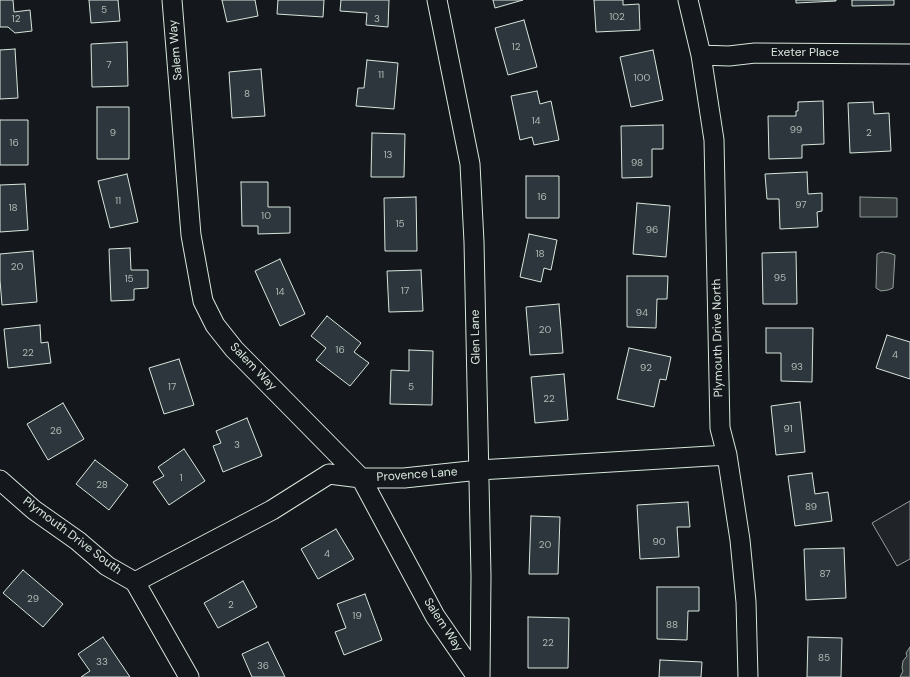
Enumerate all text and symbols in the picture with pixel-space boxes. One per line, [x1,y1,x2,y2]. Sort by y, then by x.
house number: 5 [101,4,107,16]
house number: 102 [609,11,625,23]
house number: 12 [12,13,20,25]
house number: 3 [374,13,380,25]
street label: Salem Way [166,19,186,81]
house number: 12 [512,41,520,53]
street label: Exeter Place [771,46,839,60]
house number: 7 [106,59,112,71]
house number: 11 [378,69,384,81]
house number: 100 [634,72,650,84]
house number: 8 [244,88,250,100]
house number: 14 [531,115,541,127]
house number: 99 [790,124,802,136]
house number: 9 [110,127,116,139]
house number: 2 [866,127,872,139]
house number: 16 [9,137,19,149]
house number: 13 [383,149,393,161]
house number: 98 [631,157,643,169]
house number: 16 [537,191,547,203]
house number: 11 [115,195,121,207]
house number: 97 [795,199,807,211]
house number: 18 [8,202,18,214]
house number: 10 [261,210,271,222]
house number: 15 [395,218,405,230]
house number: 96 [646,224,658,236]
house number: 18 [535,248,545,260]
house number: 20 [11,261,23,273]
house number: 95 [774,272,786,284]
house number: 15 [124,273,134,285]
street label: Plymouth Drive North [710,278,726,398]
house number: 17 [401,285,409,297]
house number: 14 [275,286,285,298]
house number: 94 [636,307,648,319]
street label: Glen Lane [468,309,484,365]
house number: 20 [539,324,551,336]
street label: Salem Way [227,340,279,394]
house number: 16 [335,344,345,356]
house number: 22 [22,347,34,359]
house number: 4 [892,349,898,361]
house number: 93 [791,361,803,373]
house number: 92 [640,362,652,374]
house number: 17 [168,381,176,393]
house number: 5 [408,381,414,393]
house number: 22 [543,393,555,405]
house number: 91 [783,423,793,435]
house number: 26 [50,425,62,437]
house number: 3 [234,439,240,451]
street label: Provence Lane [376,465,458,485]
house number: 1 [179,472,183,484]
house number: 28 [96,479,108,491]
street label: Plymouth Drive South [20,494,124,578]
house number: 89 [805,501,817,513]
house number: 90 [652,536,666,548]
house number: 20 [539,539,551,551]
house number: 4 [324,548,330,560]
house number: 87 [819,568,831,580]
house number: 29 [27,593,39,605]
street label: Salem Way [420,596,466,654]
house number: 2 [228,599,234,611]
house number: 19 [352,610,362,622]
house number: 88 [666,619,678,631]
house number: 22 [542,637,554,649]
house number: 85 [818,652,830,664]
house number: 33 [96,656,108,668]
house number: 36 [257,660,269,672]

